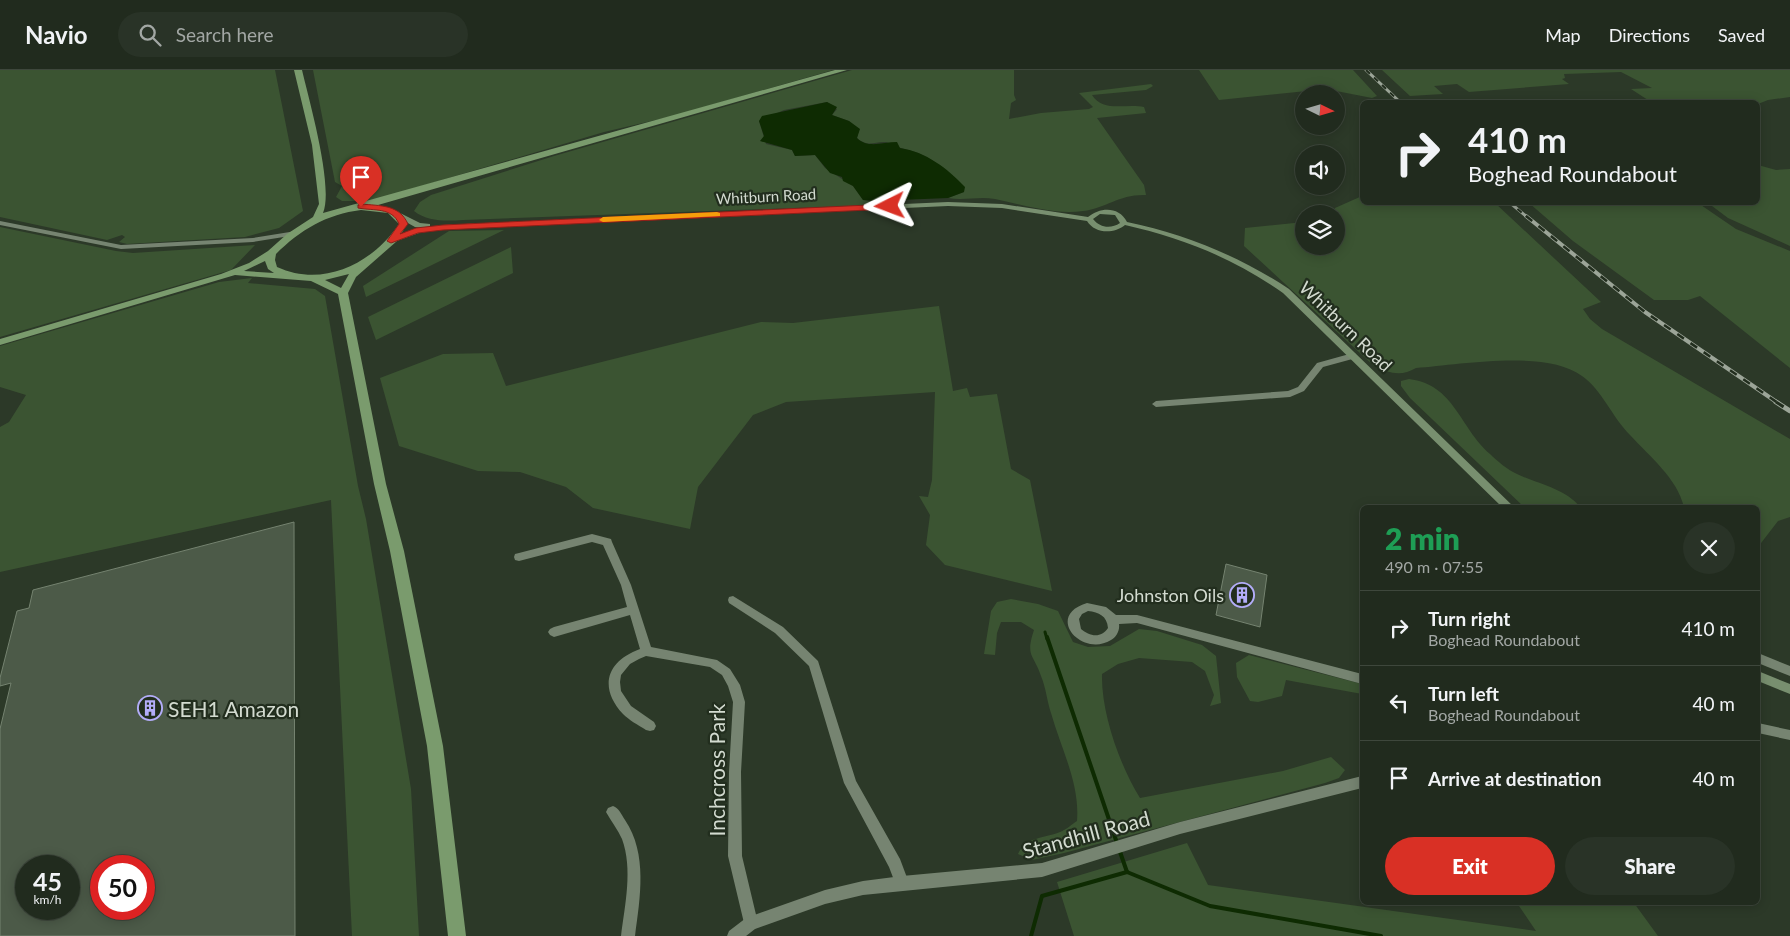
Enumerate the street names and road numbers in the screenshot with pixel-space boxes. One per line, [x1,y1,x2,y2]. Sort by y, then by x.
street label: Whitburn Road [715,184,817,208]
street label: Whitburn Road [1295,276,1397,376]
street label: Inchcross Park [704,703,729,836]
street label: Standhill Road [1019,805,1153,863]

